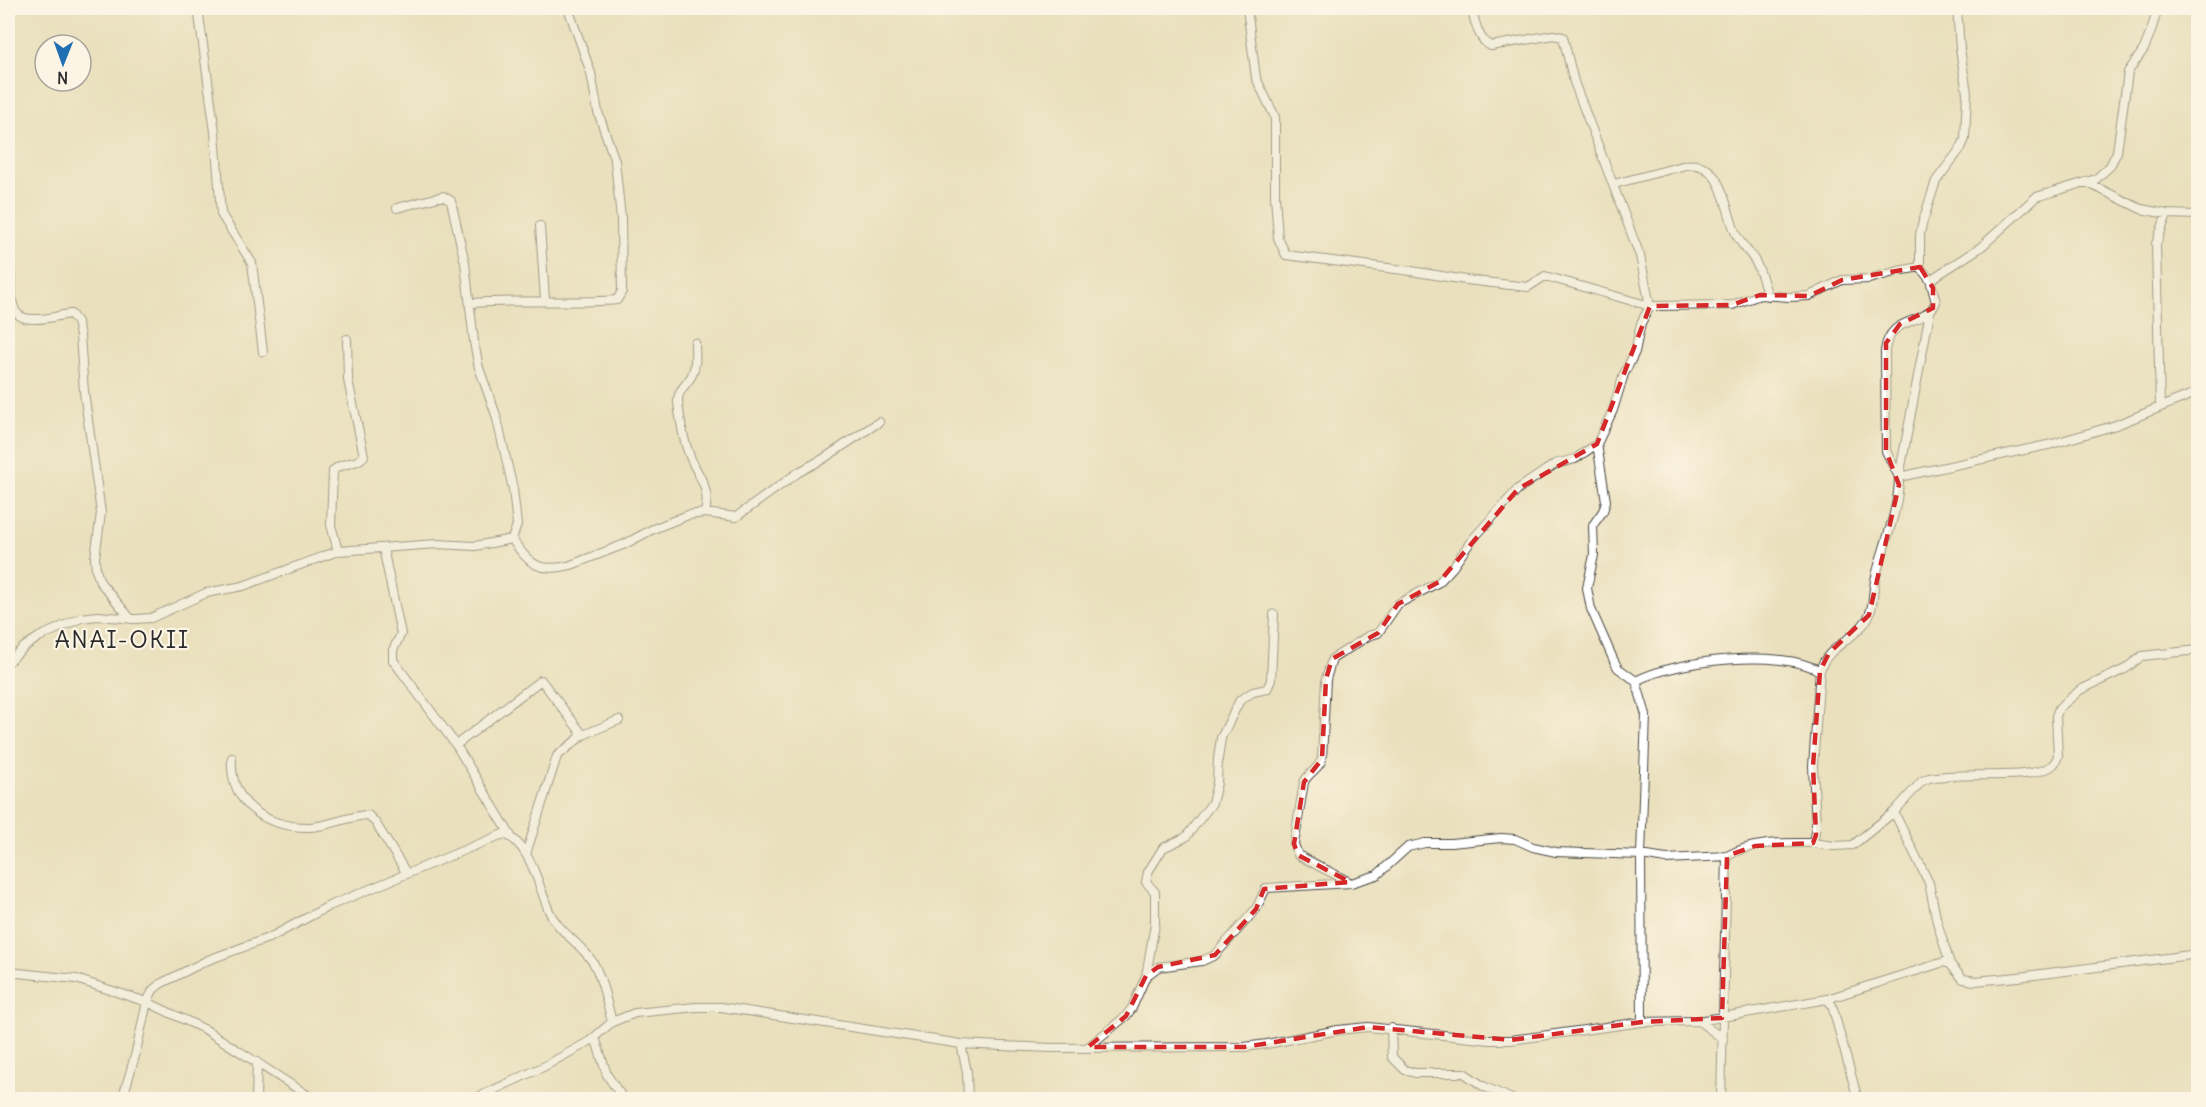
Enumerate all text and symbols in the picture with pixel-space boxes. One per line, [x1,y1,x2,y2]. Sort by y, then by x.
north arrow [33,33,93,93]
text: N [57,68,68,88]
district label: ANAI-OKII [54,624,190,654]

